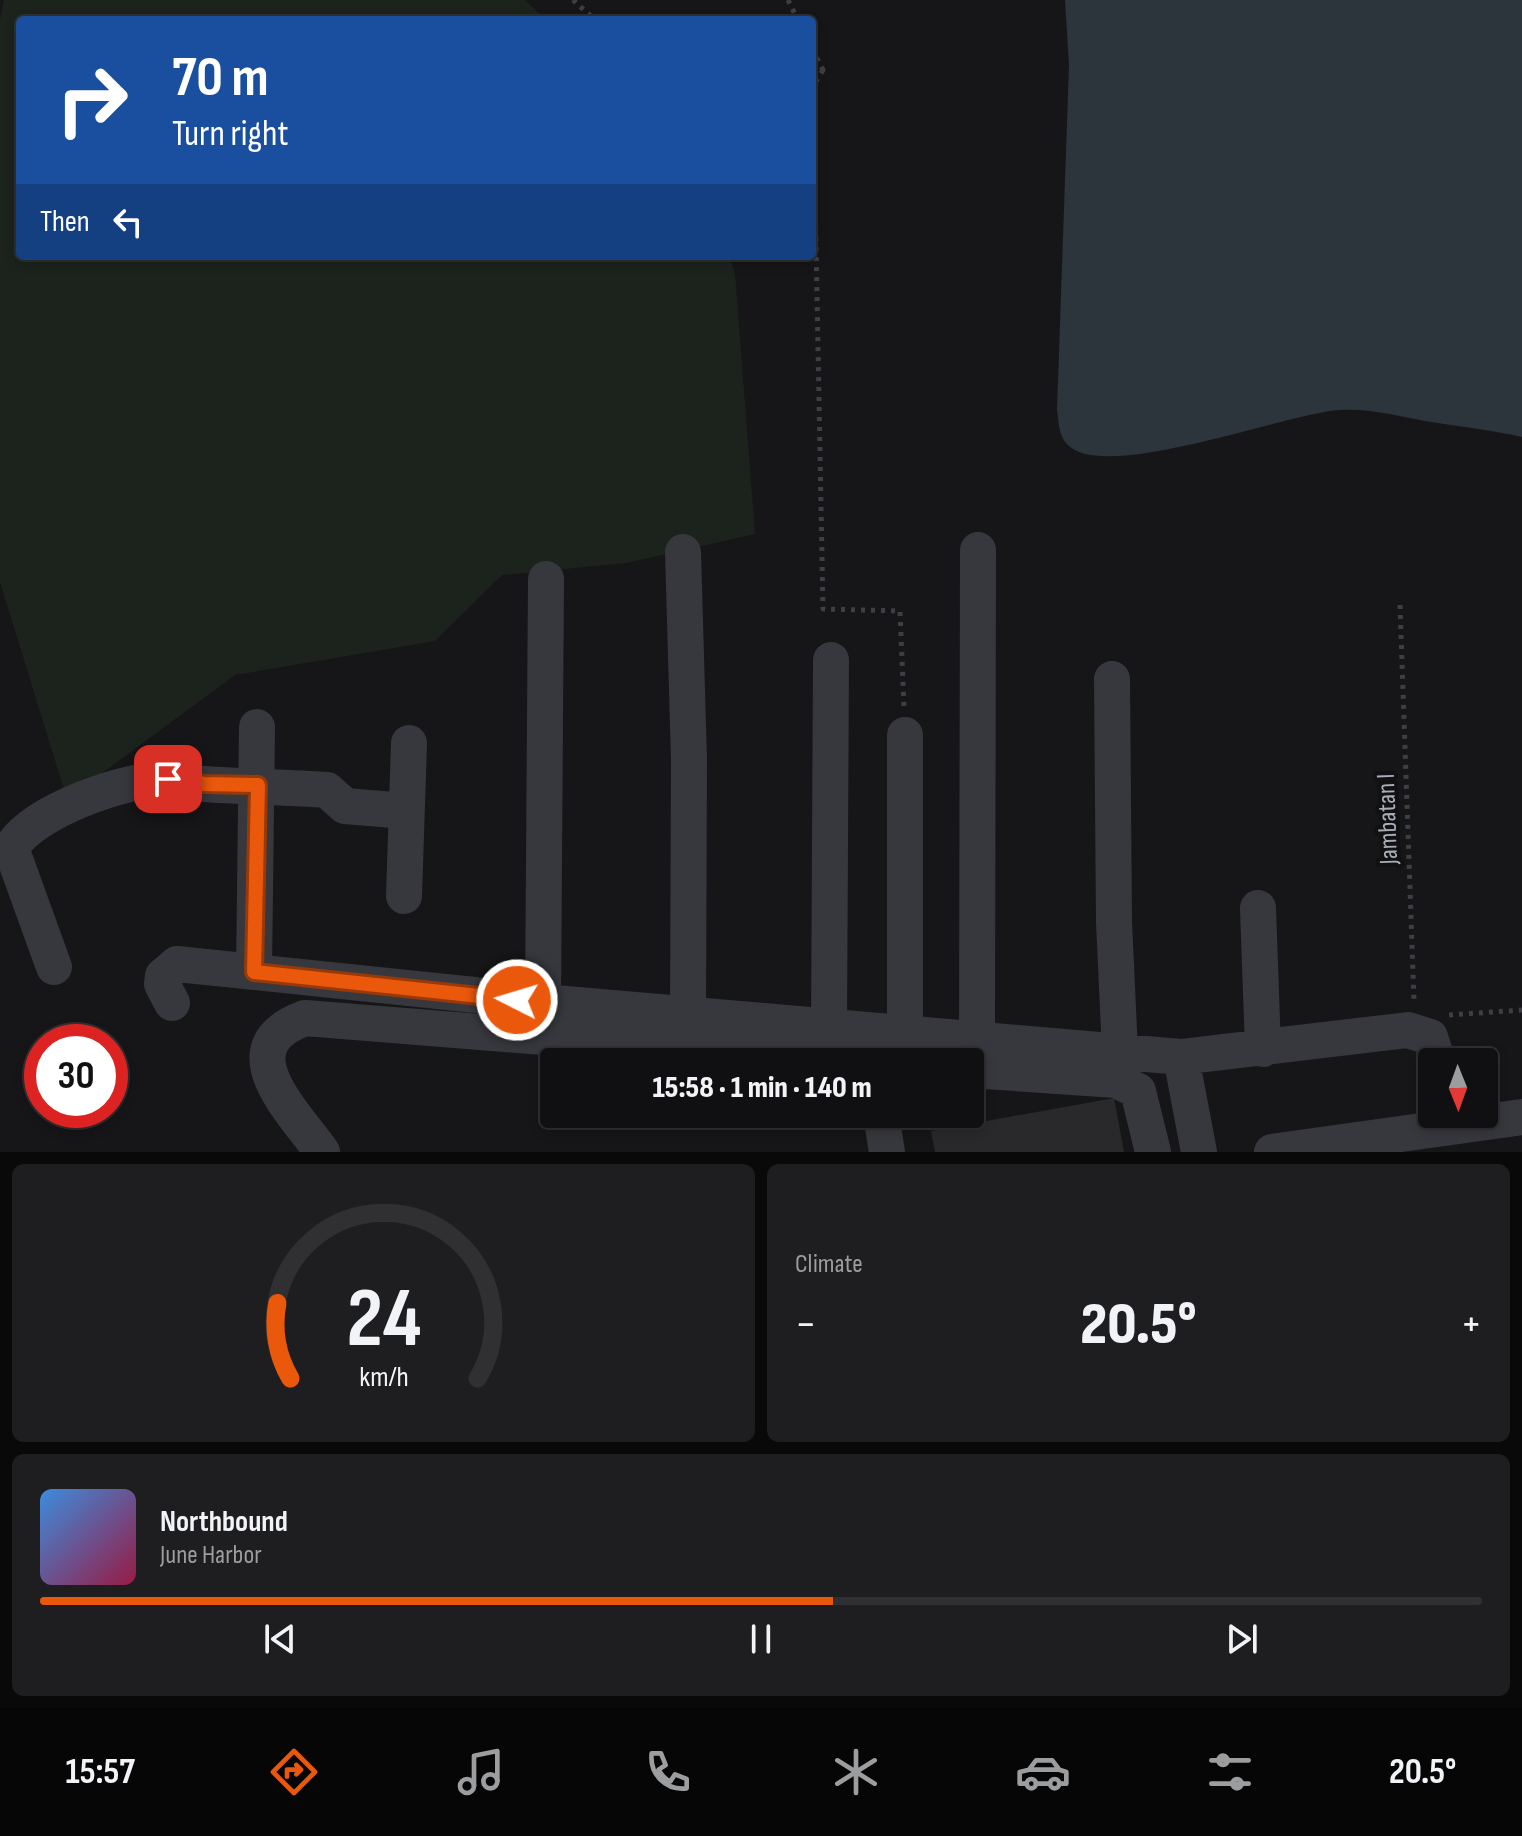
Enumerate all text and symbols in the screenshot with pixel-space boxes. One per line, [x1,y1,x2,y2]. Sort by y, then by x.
text: 70 m [172,45,269,112]
icon: right [40,48,144,152]
text: Turn right [172,113,289,156]
icon: left [106,200,150,244]
text: Then [40,204,90,240]
pin [134,745,202,813]
icon: arrive [146,757,190,801]
street label: Jambatan I [1371,773,1405,866]
position arrow [475,958,559,1042]
speed limit sign: 30 [24,1024,128,1128]
north arrow [1418,1048,1498,1128]
map controls [1418,1048,1498,1128]
text: 15:58 · 1 min · 140 m [652,1070,872,1106]
text: Climate [795,1249,863,1280]
text: 24 [346,1270,421,1370]
text: 20.5° [1080,1289,1197,1361]
text: − [795,1298,817,1351]
text: + [1460,1298,1482,1351]
text: km/h [359,1360,408,1395]
text: Northbound [160,1504,288,1540]
text: June Harbor [160,1540,262,1571]
icon: previous [258,1617,302,1661]
icon: pause [739,1617,783,1661]
icon: next [1220,1617,1264,1661]
icon: directions [266,1744,322,1800]
icon: music [453,1744,509,1800]
icon: phone [640,1744,696,1800]
icon: climate [828,1744,884,1800]
icon: car [1015,1744,1071,1800]
icon: filters [1202,1744,1258,1800]
text: 15:57 [66,1751,135,1794]
text: 20.5° [1389,1751,1456,1794]

